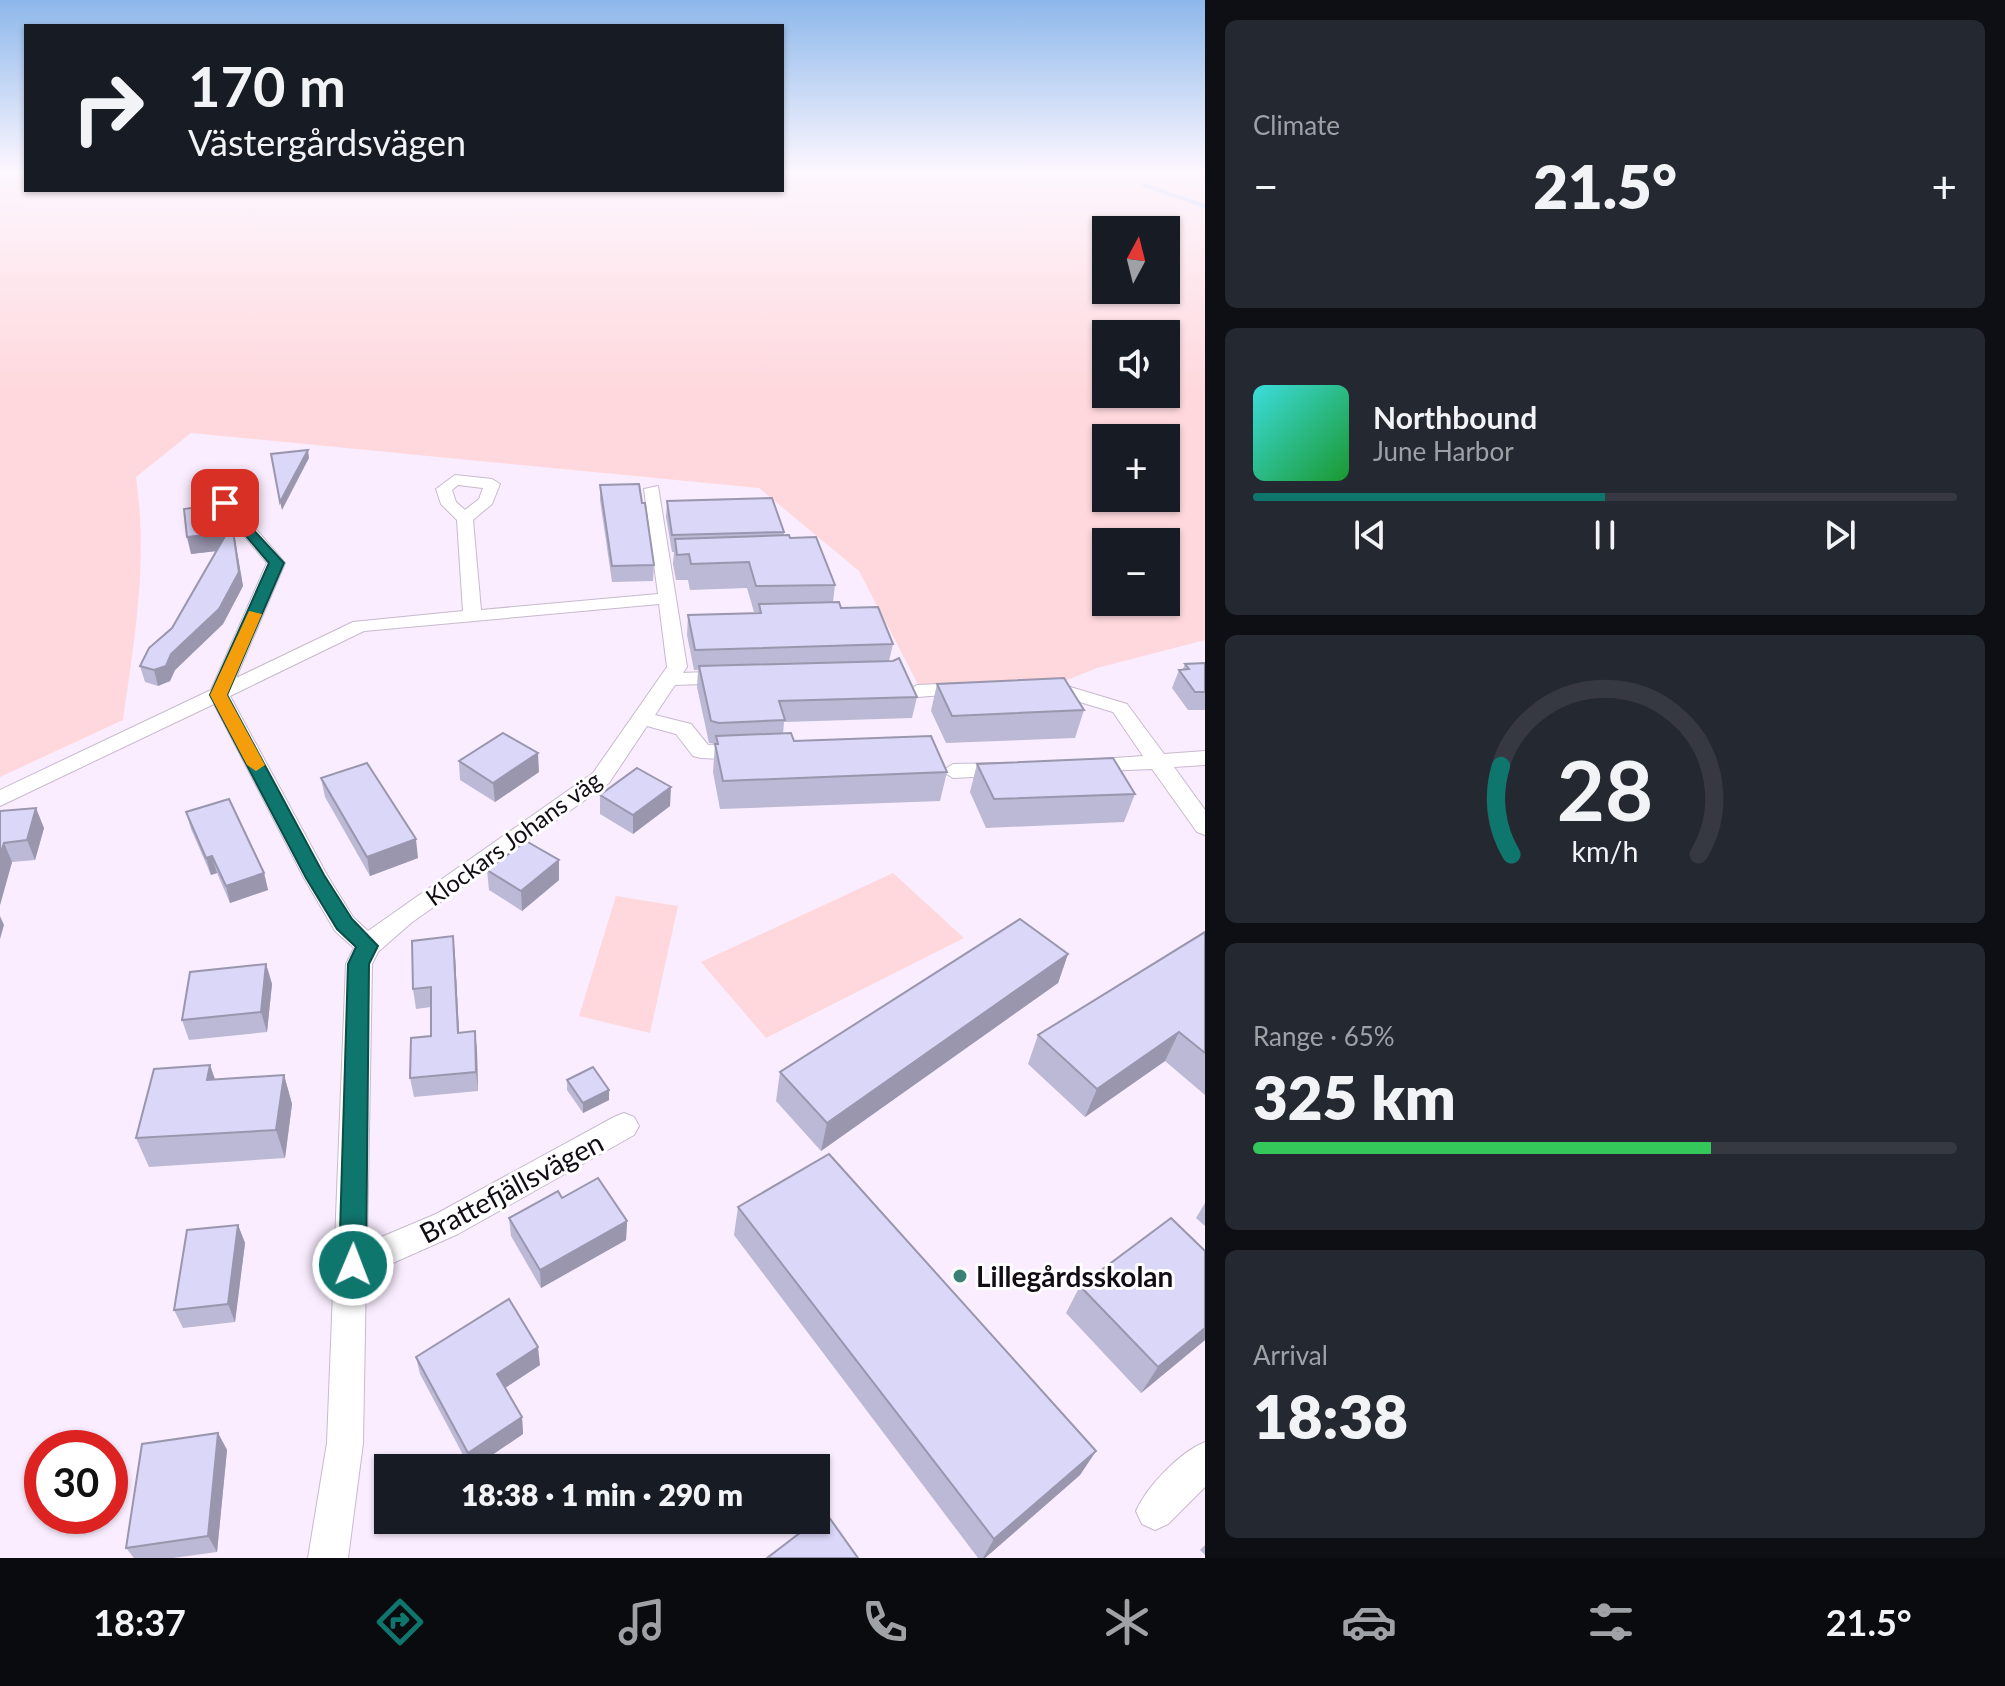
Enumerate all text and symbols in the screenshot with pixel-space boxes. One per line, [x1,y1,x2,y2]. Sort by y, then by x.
text: 170 m [188,52,346,119]
icon: right [56,56,160,160]
text: Climate [1253,109,1340,141]
text: Västergårdsvägen [188,120,466,164]
text: 21.5° [1533,150,1677,222]
text: − [1253,160,1279,212]
text: + [1931,160,1957,212]
north arrow [1092,216,1180,304]
map controls [1092,216,1180,616]
button: sound [1092,320,1180,408]
text: Northbound [1373,399,1537,435]
button: + [1092,424,1180,512]
text: June Harbor [1373,435,1514,467]
pin [191,469,259,537]
icon: arrive [203,481,247,525]
icon: previous [1348,513,1392,557]
icon: pause [1583,513,1627,557]
icon: next [1818,513,1862,557]
button: − [1092,528,1180,616]
text: 28 [1557,739,1653,839]
street label: Klockars Johans väg [420,765,606,911]
text: km/h [1572,834,1638,868]
text: Range · 65% [1253,1020,1395,1052]
text: 325 km [1253,1061,1456,1133]
street label: Brattefjällsvägen [413,1124,609,1250]
position arrow [311,1223,395,1307]
place label: Lillegårdsskolan [976,1259,1173,1293]
marker: Lillegårdsskolan [951,1267,969,1285]
text: Arrival [1253,1339,1328,1371]
text: 18:38 [1253,1380,1408,1452]
speed limit sign: 30 [24,1430,128,1534]
text: 18:38 · 1 min · 290 m [461,1476,743,1512]
icon: directions [372,1594,428,1650]
icon: music [614,1594,670,1650]
icon: phone [857,1594,913,1650]
icon: climate [1099,1594,1155,1650]
icon: car [1341,1594,1397,1650]
icon: filters [1583,1594,1639,1650]
text: 18:37 [93,1600,186,1644]
text: 21.5° [1826,1600,1912,1644]

